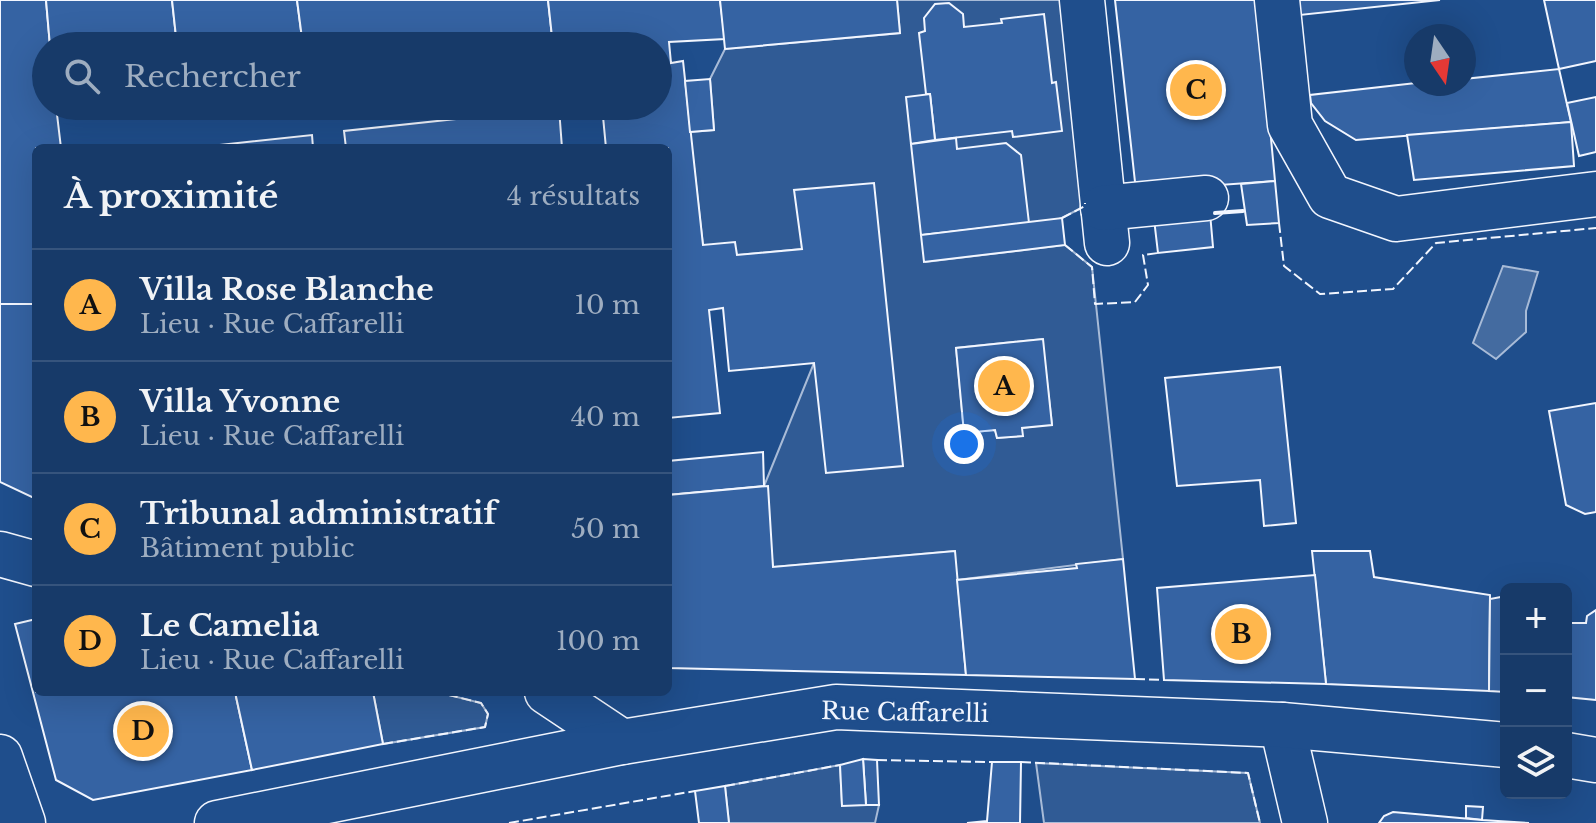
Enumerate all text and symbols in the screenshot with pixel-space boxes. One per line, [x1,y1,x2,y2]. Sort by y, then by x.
north arrow [1404,24,1476,96]
search box [32,32,672,120]
icon: search [60,54,104,98]
text: Rechercher [124,58,301,95]
pin: C [1170,60,1222,120]
text: À proximité [64,175,278,217]
text: 4 résultats [507,180,640,212]
text: Villa Rose Blanche [140,271,434,308]
text: A [79,289,101,321]
text: 10 m [574,289,640,321]
text: Lieu · Rue Caffarelli [140,308,404,340]
pin: A [978,356,1030,416]
text: Villa Yvonne [140,383,340,420]
text: B [80,401,100,433]
text: 40 m [571,401,640,433]
text: Lieu · Rue Caffarelli [140,420,404,452]
your location [944,424,984,464]
text: Tribunal administratif [140,495,497,532]
text: C [79,513,101,545]
text: 50 m [571,513,640,545]
text: Bâtiment public [140,532,354,564]
map controls [1500,583,1572,799]
button: + [1500,583,1572,655]
pin: B [1215,604,1267,664]
text: Le Camelia [140,607,320,644]
text: D [78,625,102,657]
text: 100 m [556,625,640,657]
text: Lieu · Rue Caffarelli [140,644,404,676]
button: − [1500,655,1572,727]
street label: Rue Caffarelli [821,696,989,728]
pin: D [117,701,169,761]
button: layers [1500,727,1572,799]

